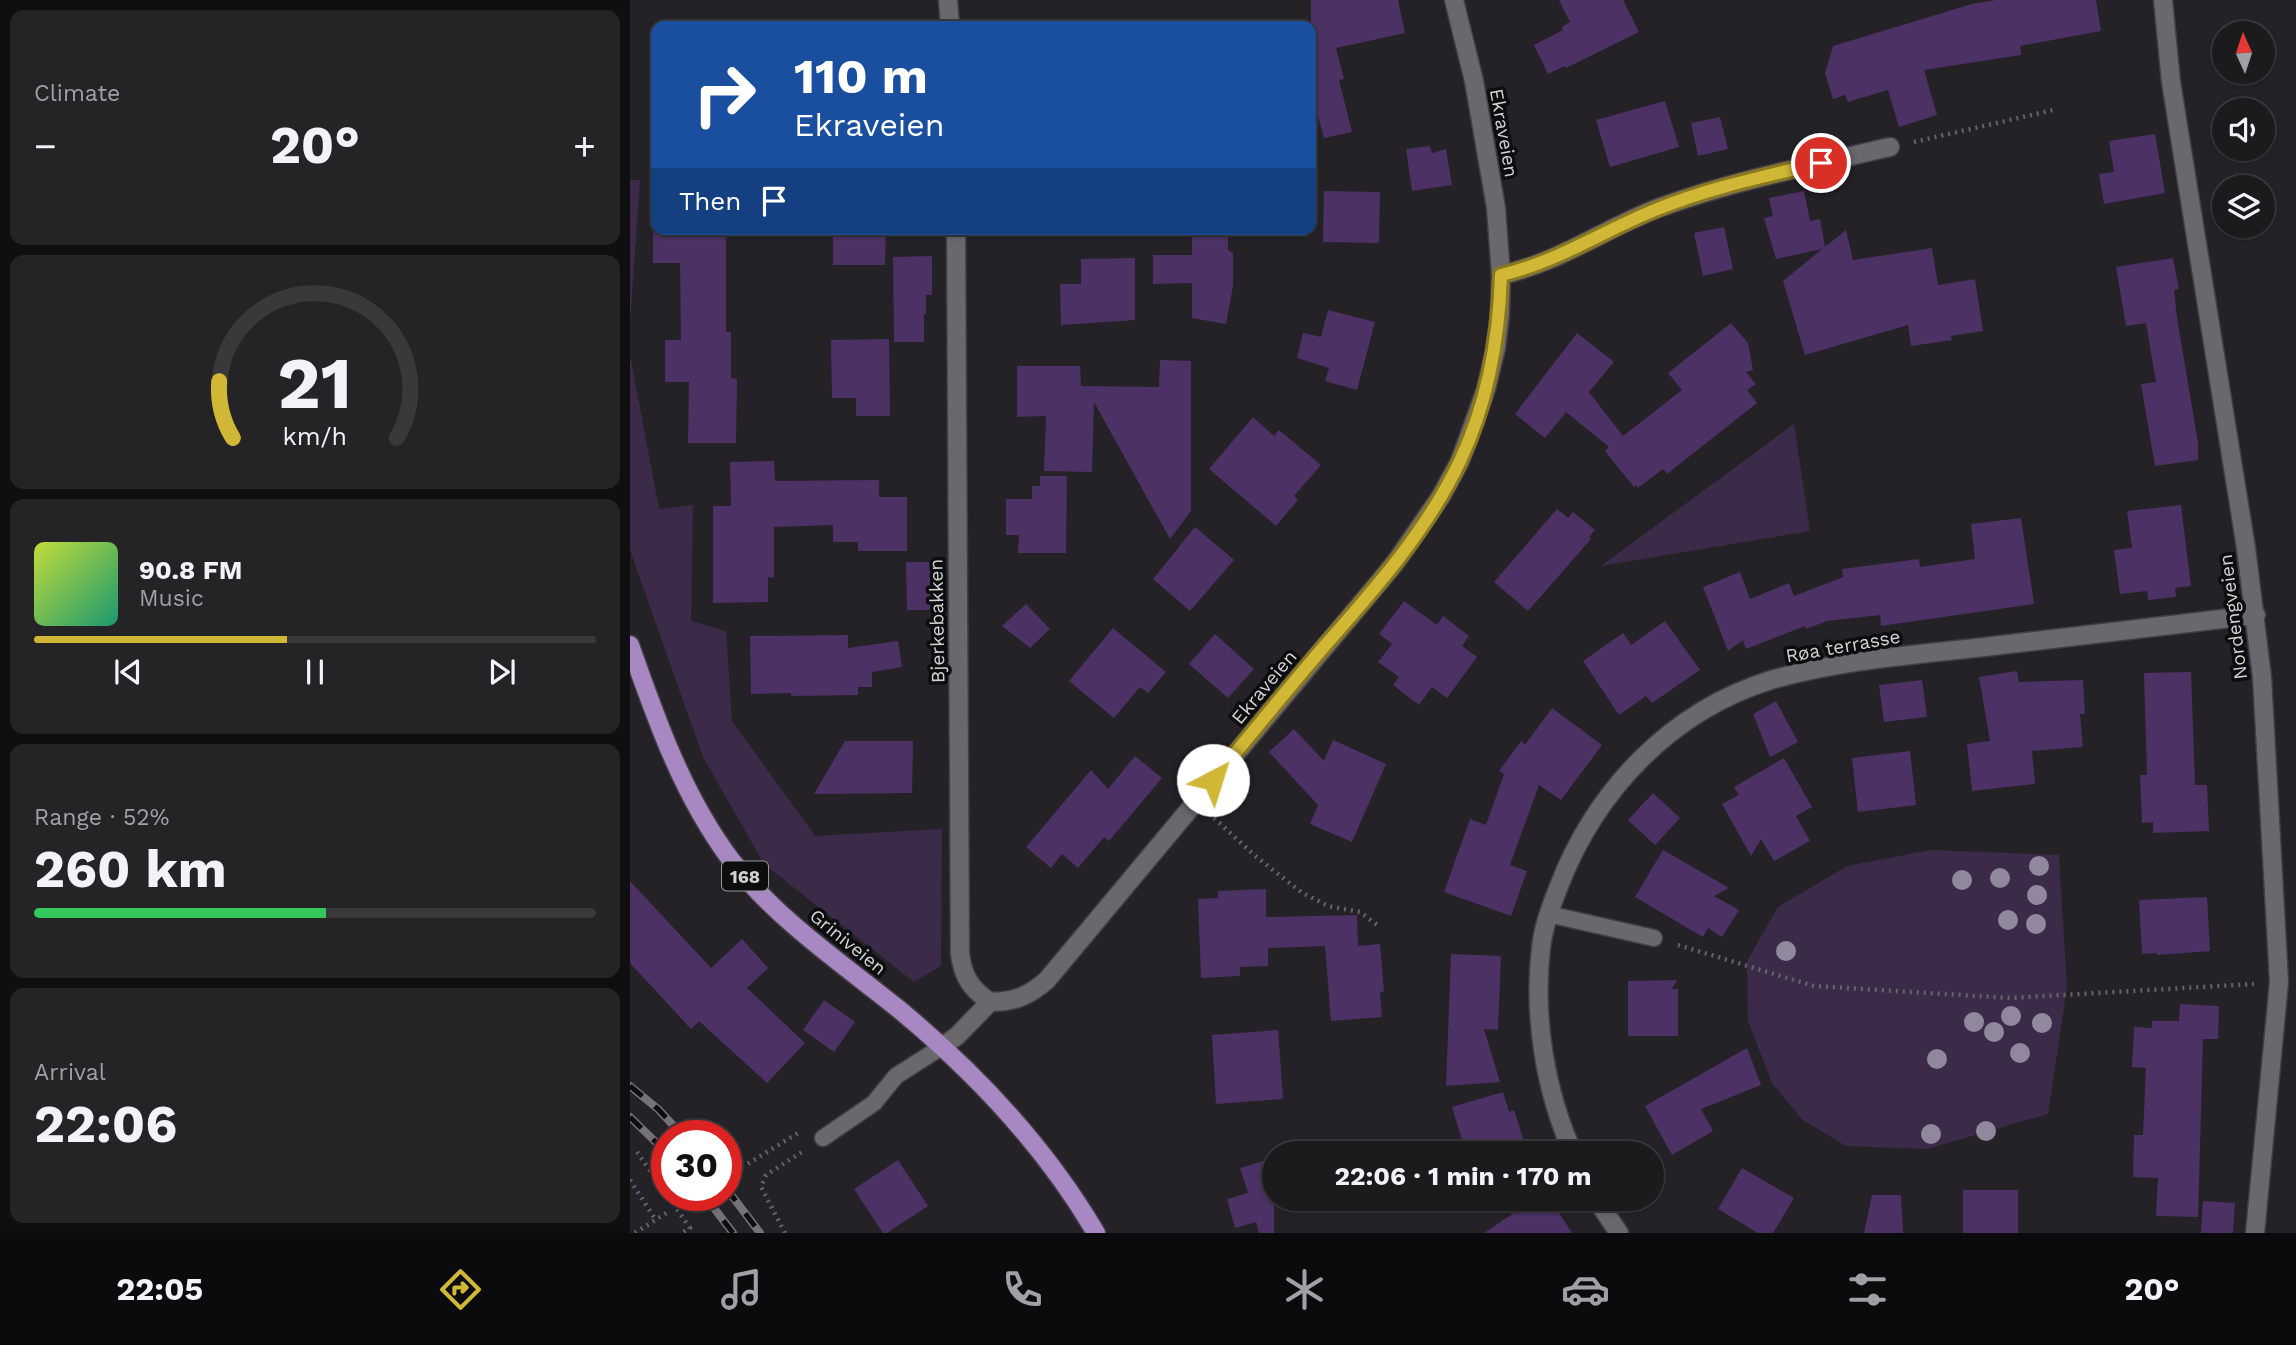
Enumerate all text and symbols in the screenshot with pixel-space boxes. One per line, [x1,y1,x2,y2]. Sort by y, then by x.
north arrow [2212,21,2275,84]
map controls [2212,21,2275,238]
text: 110 m [794,47,928,105]
icon: right [679,49,770,140]
text: Climate [34,80,120,107]
street label: Ekraveien [1485,87,1523,179]
button: sound [2212,98,2275,161]
text: Ekraveien [794,106,945,144]
text: 20° [270,115,360,176]
text: − [34,124,57,168]
text: + [573,124,596,168]
pin [1791,133,1851,193]
icon: arrive [1802,144,1840,182]
button: layers [2212,175,2275,238]
icon: arrive [755,182,793,220]
text: Then [679,186,741,216]
text: 21 [278,340,352,426]
text: km/h [283,422,347,451]
street label: Nordengveien [2214,553,2252,681]
text: 90.8 FM [139,555,242,585]
street label: Bjerkebakken [924,559,950,683]
text: Music [139,585,204,612]
street label: Røa terrasse [1784,625,1902,667]
street label: Ekraveien [1226,645,1302,729]
icon: previous [109,653,147,691]
icon: pause [296,653,334,691]
icon: next [483,653,521,691]
position arrow [1176,743,1250,817]
text: Range · 52% [34,804,169,831]
text: 260 km [34,839,227,900]
road number: 168 [722,862,768,890]
street label: Griniveien [805,904,891,980]
text: Arrival [34,1059,106,1086]
text: 22:06 [34,1094,177,1155]
speed limit sign: 30 [651,1120,742,1211]
text: 22:06 · 1 min · 170 m [1335,1161,1591,1191]
icon: directions [436,1265,485,1314]
icon: music [717,1265,766,1314]
icon: phone [998,1265,1047,1314]
icon: climate [1280,1265,1329,1314]
icon: car [1561,1265,1610,1314]
icon: filters [1843,1265,1892,1314]
text: 22:05 [116,1270,203,1308]
text: 20° [2124,1270,2180,1308]

